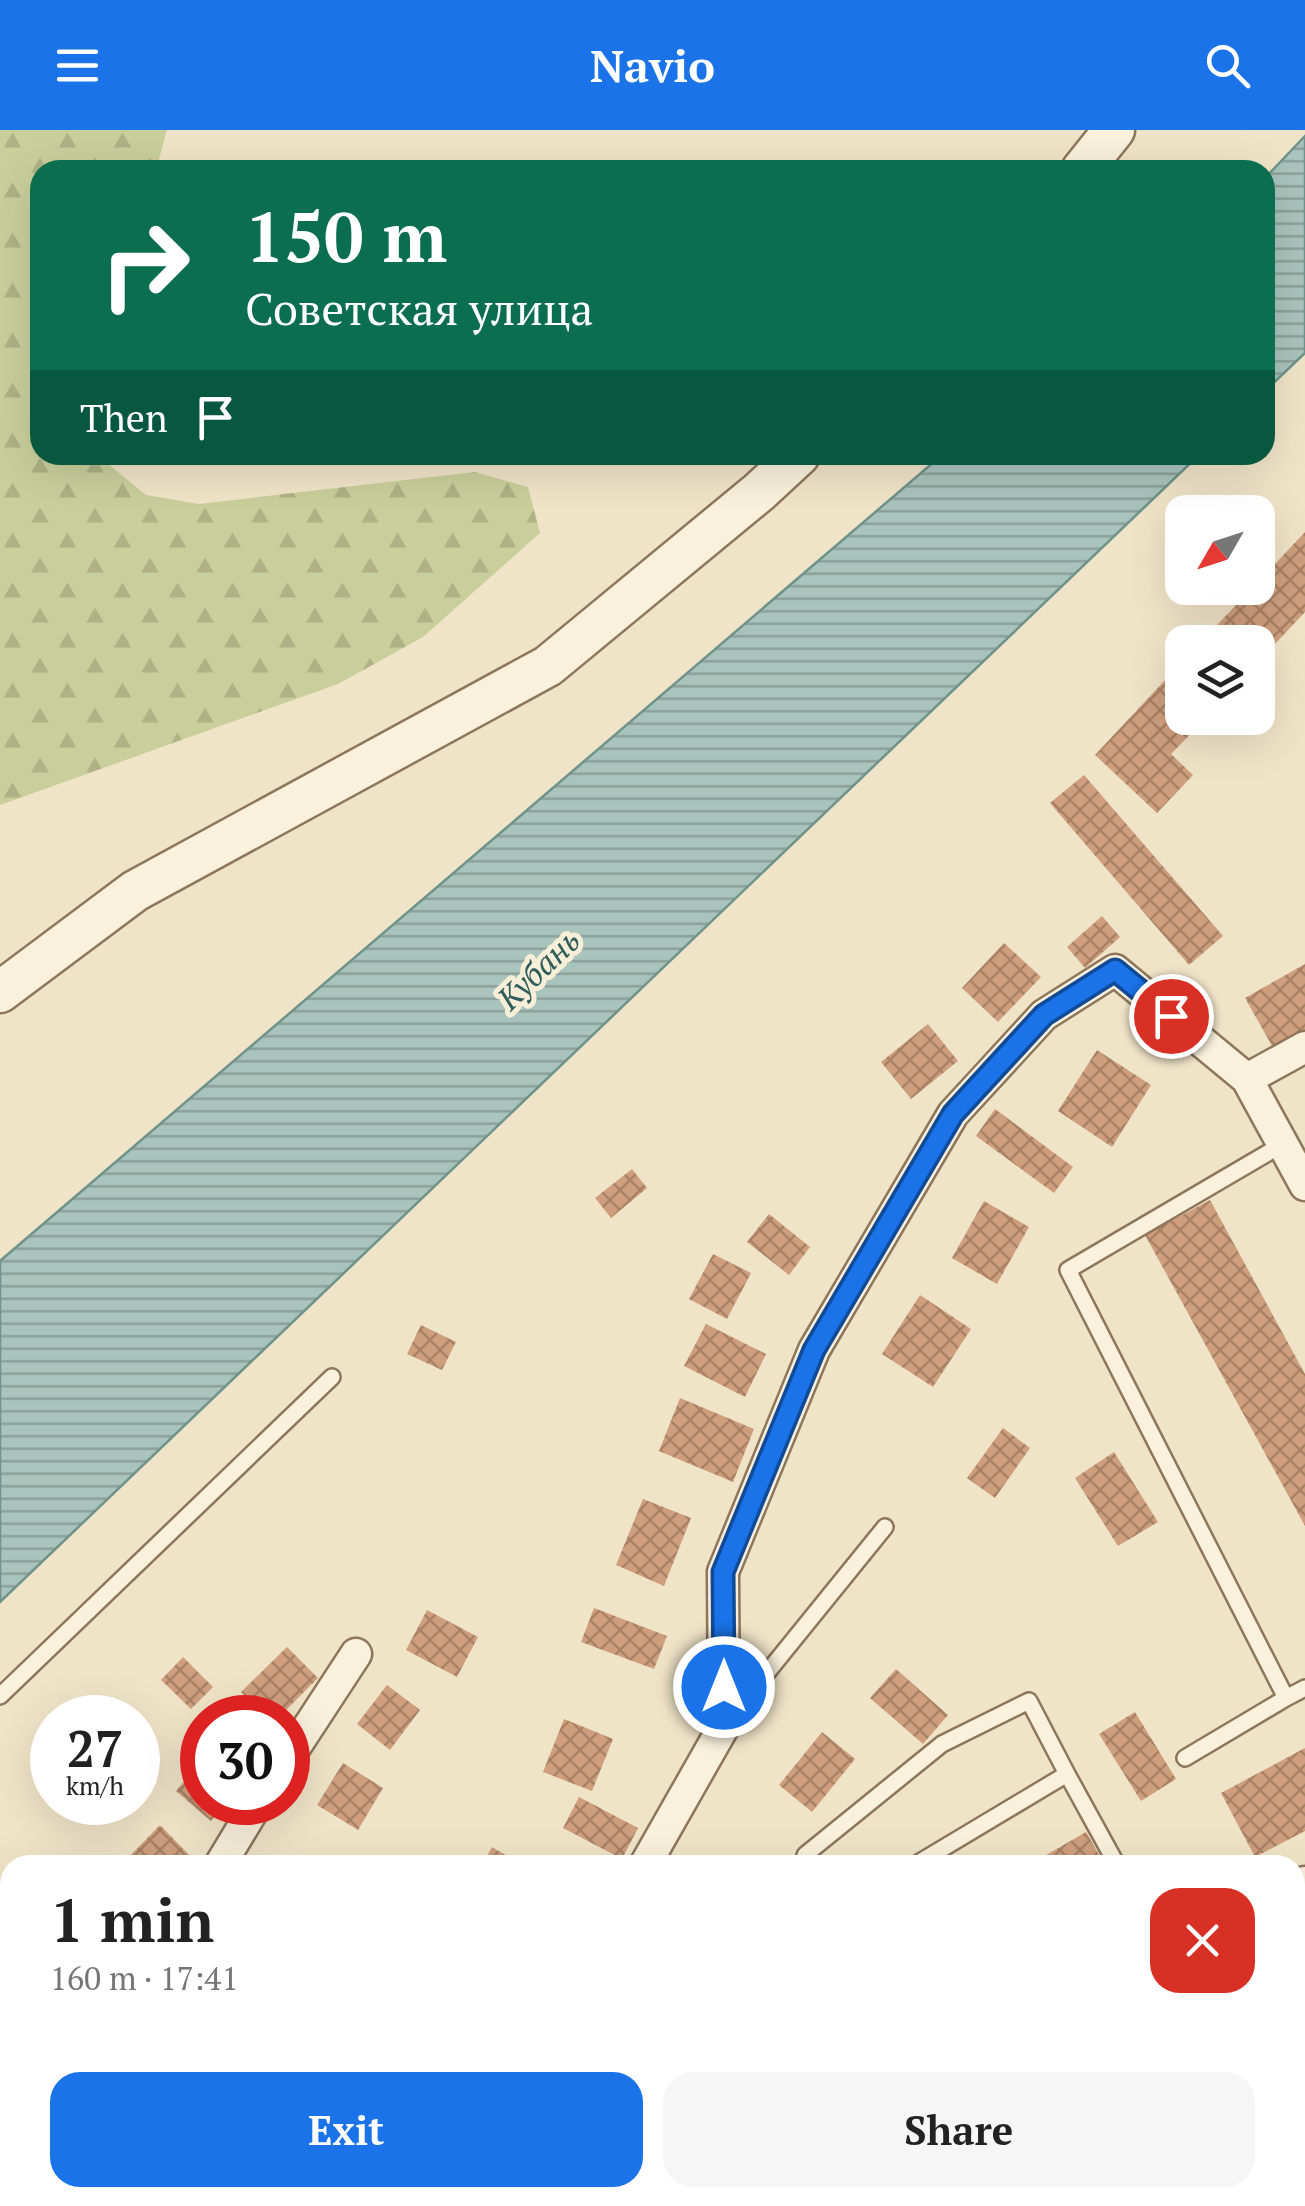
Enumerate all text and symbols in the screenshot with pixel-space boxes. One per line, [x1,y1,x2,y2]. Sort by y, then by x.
text: Navio [590,35,715,95]
icon: menu [50,38,105,93]
icon: search [1200,38,1255,93]
text: 150 m [245,189,447,282]
icon: right [80,200,210,330]
text: Советская улица [245,278,593,338]
icon: arrive [188,390,243,445]
text: Then [80,393,168,443]
north arrow [1165,495,1275,605]
map controls [1165,495,1275,735]
button: layers [1165,625,1275,735]
water label: Кубань [487,920,588,1019]
pin [1129,974,1214,1059]
icon: arrive [1144,989,1199,1044]
position arrow [672,1635,776,1739]
speed limit sign: 30 [180,1695,310,1825]
text: 27 [67,1715,123,1781]
text: km/h [66,1769,124,1802]
text: 1 min [50,1880,214,1959]
button: close [1150,1888,1255,1993]
text: 160 m · 17:41 [50,1957,238,1999]
button: Exit [50,2072,643,2187]
button: Share [663,2072,1255,2187]

